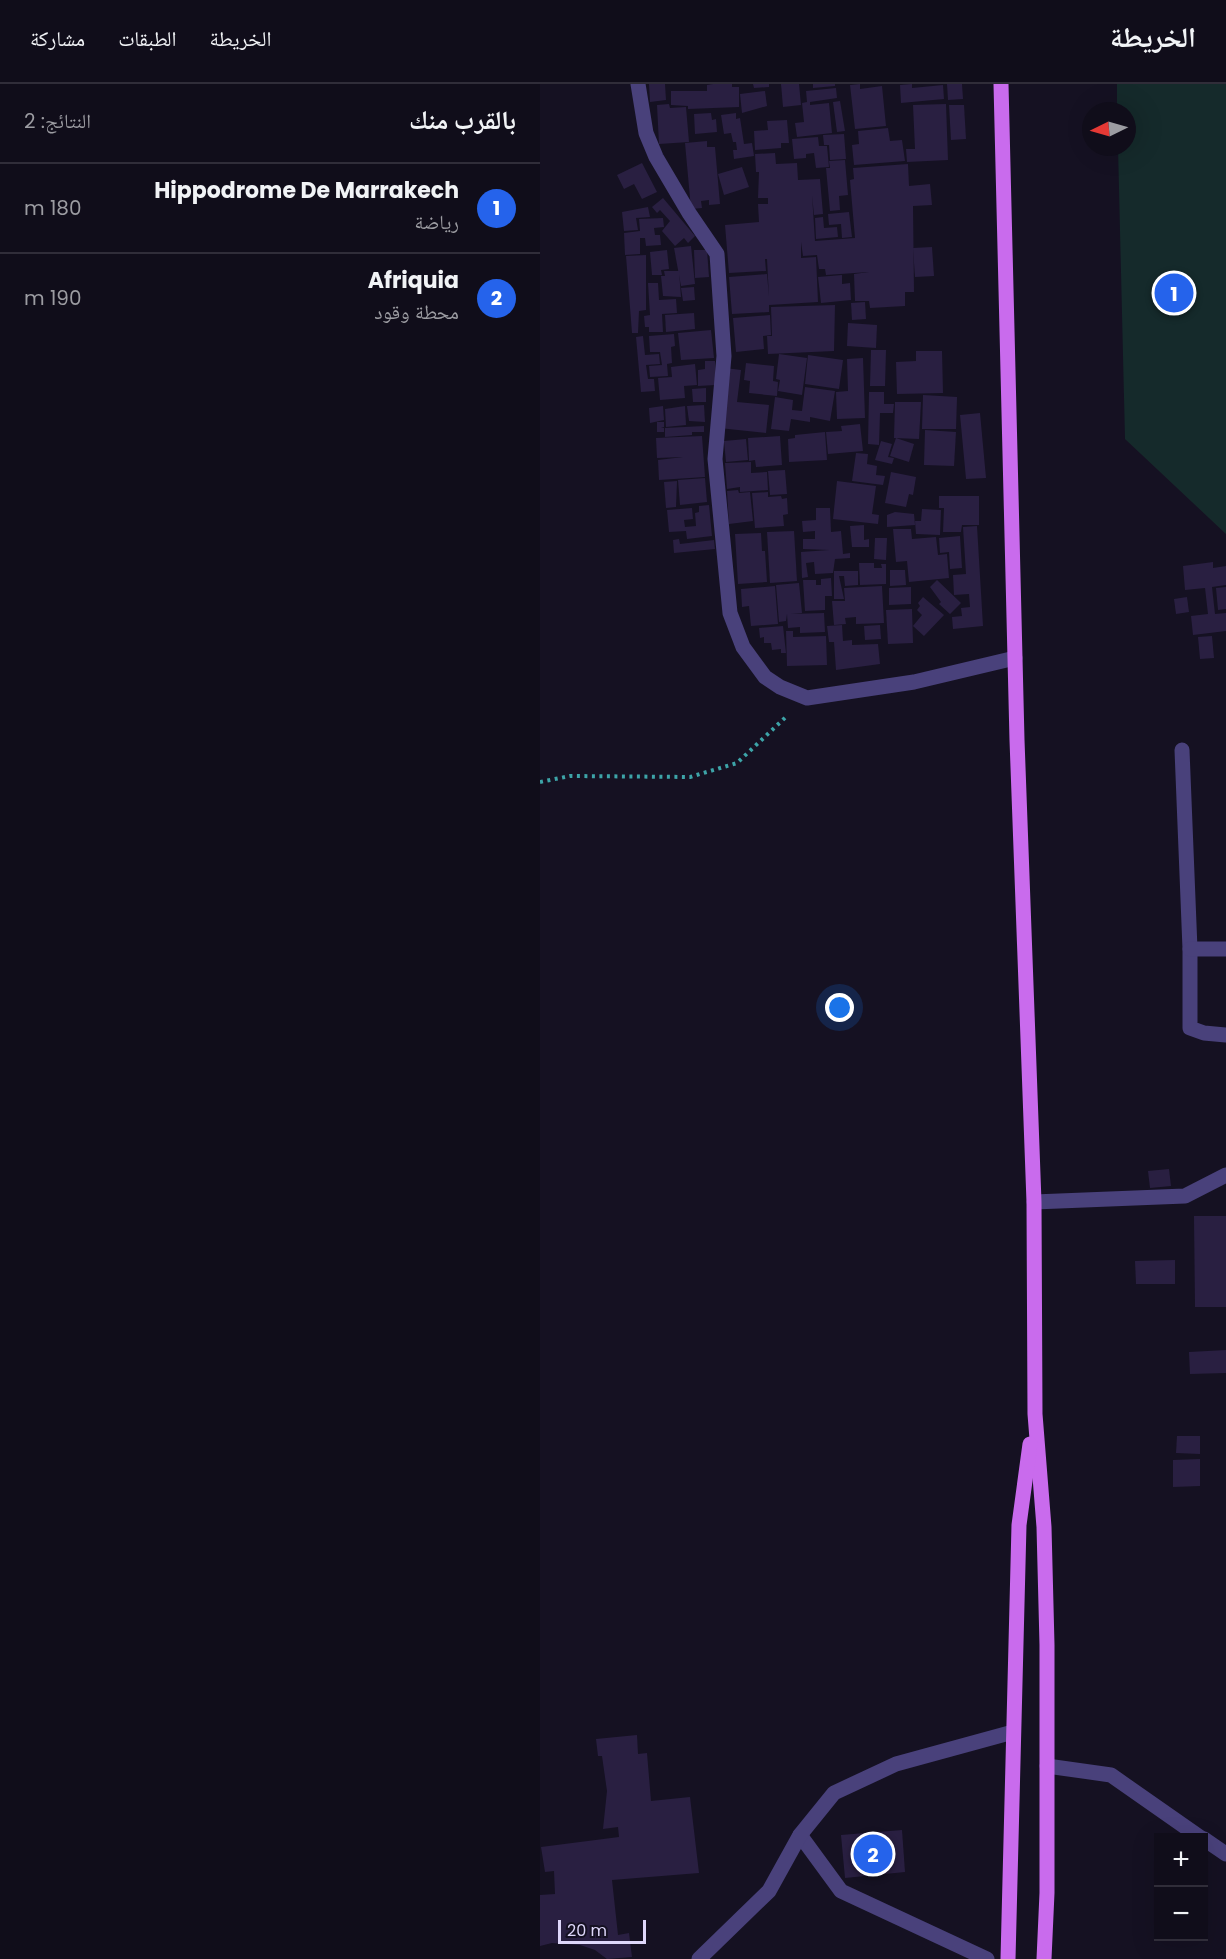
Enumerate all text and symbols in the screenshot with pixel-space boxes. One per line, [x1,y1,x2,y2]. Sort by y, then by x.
text: الخريطة [1110,18,1196,57]
text: مشاركة [30,24,85,53]
text: الطبقات [118,24,177,53]
text: الخريطة [210,24,271,53]
text: بالقرب منك [409,102,516,138]
north arrow [1082,102,1136,156]
text: النتائج: 2 [24,107,91,135]
text: Hippodrome De Marrakech [154,175,459,206]
text: 180 m [24,194,82,222]
text: 1 [493,194,500,222]
text: رياضة [415,208,459,236]
text: Afriquia [368,265,459,296]
pin: 1 [1154,270,1194,316]
text: 190 m [24,284,82,312]
text: 2 [491,284,502,312]
text: محطة وقود [374,298,459,326]
your location [825,993,854,1022]
pin: 2 [854,1832,892,1876]
map controls [1154,1833,1208,1941]
button: + [1154,1833,1208,1887]
button: − [1154,1887,1208,1941]
scale bar [558,1917,646,1944]
text: 20 m [567,1919,607,1942]

